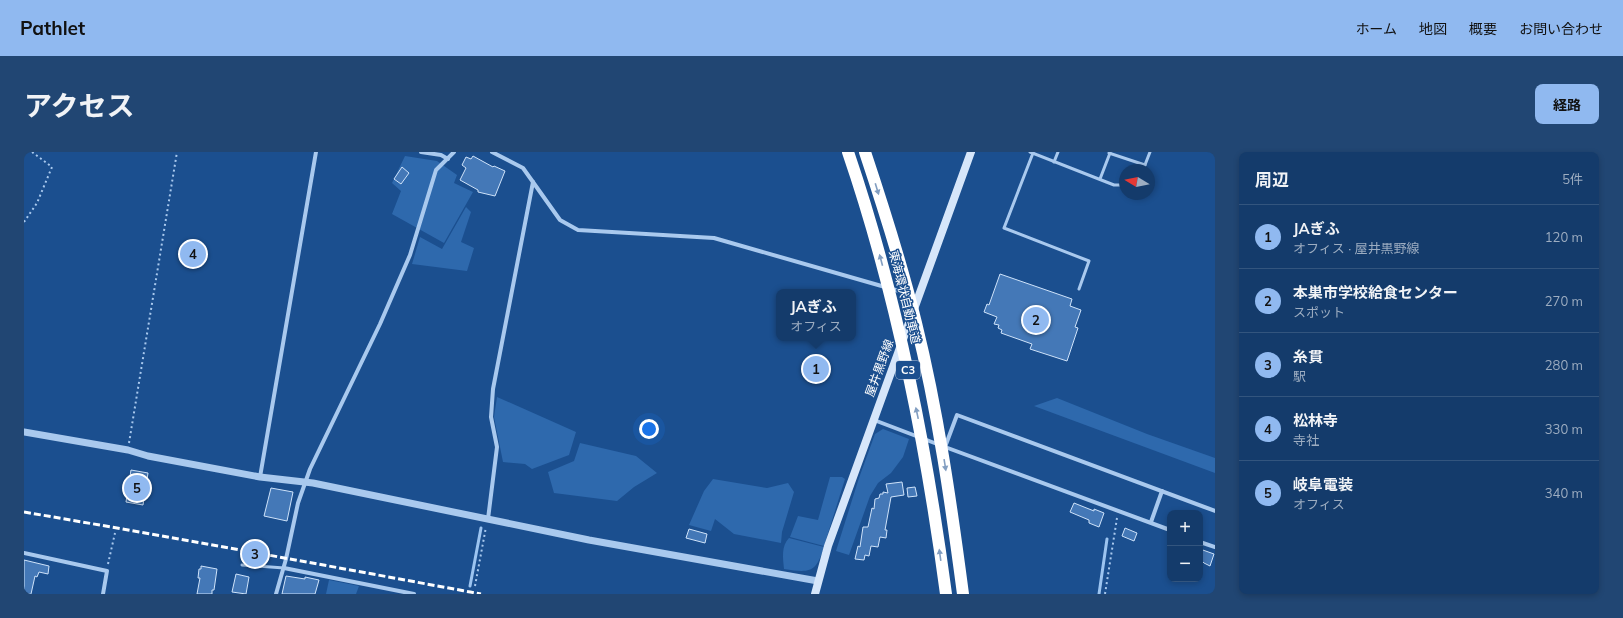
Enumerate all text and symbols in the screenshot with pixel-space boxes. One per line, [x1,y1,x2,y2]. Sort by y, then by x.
text: Pathlet [20,16,85,40]
text: ホーム [1355,20,1397,38]
text: 地図 [1419,20,1447,38]
text: 概要 [1469,20,1497,38]
text: お問い合わせ [1519,20,1603,38]
button: 経路 [1535,84,1599,124]
text: アクセス [24,88,135,123]
north arrow [1119,164,1155,200]
text: 周辺 [1255,169,1289,190]
text: 5件 [1562,171,1583,187]
one-way arrow [874,183,880,195]
text: JAぎふ [1293,219,1340,238]
text: 1 [1264,229,1272,245]
text: 120 m [1545,229,1583,245]
pin: 4 [180,239,206,269]
text: オフィス · 屋井黒野線 [1293,240,1420,256]
street label: 東海環状自動車道 [886,249,924,345]
one-way arrow [878,253,884,265]
text: 本巣市学校給食センター [1293,283,1458,302]
popup [776,289,856,341]
text: 2 [1264,293,1272,309]
text: 270 m [1545,293,1583,309]
text: JAぎふ [790,297,837,316]
text: スポット [1293,304,1345,320]
pin: 2 [1023,305,1049,335]
text: オフィス [790,318,842,334]
street label: 屋井黒野線 [862,337,896,399]
text: 糸貫 [1293,347,1323,366]
pin: 1 [803,354,829,384]
text: 3 [1264,357,1272,373]
text: 280 m [1545,357,1583,373]
road number: C3 [896,361,920,379]
text: 駅 [1293,368,1306,384]
one-way arrow [914,407,920,419]
text: 松林寺 [1293,411,1338,430]
your location [639,419,659,439]
text: 4 [1264,421,1272,437]
text: 330 m [1545,421,1583,437]
text: 寺社 [1293,432,1319,448]
one-way arrow [942,459,948,471]
pin: 5 [124,473,150,503]
text: 岐阜電装 [1293,475,1353,494]
text: 5 [1264,485,1272,501]
text: 340 m [1545,485,1583,501]
text: オフィス [1293,496,1345,512]
map controls [1167,510,1203,582]
button: + [1167,510,1203,546]
pin: 3 [242,539,268,569]
button: − [1167,546,1203,582]
one-way arrow [937,549,944,561]

